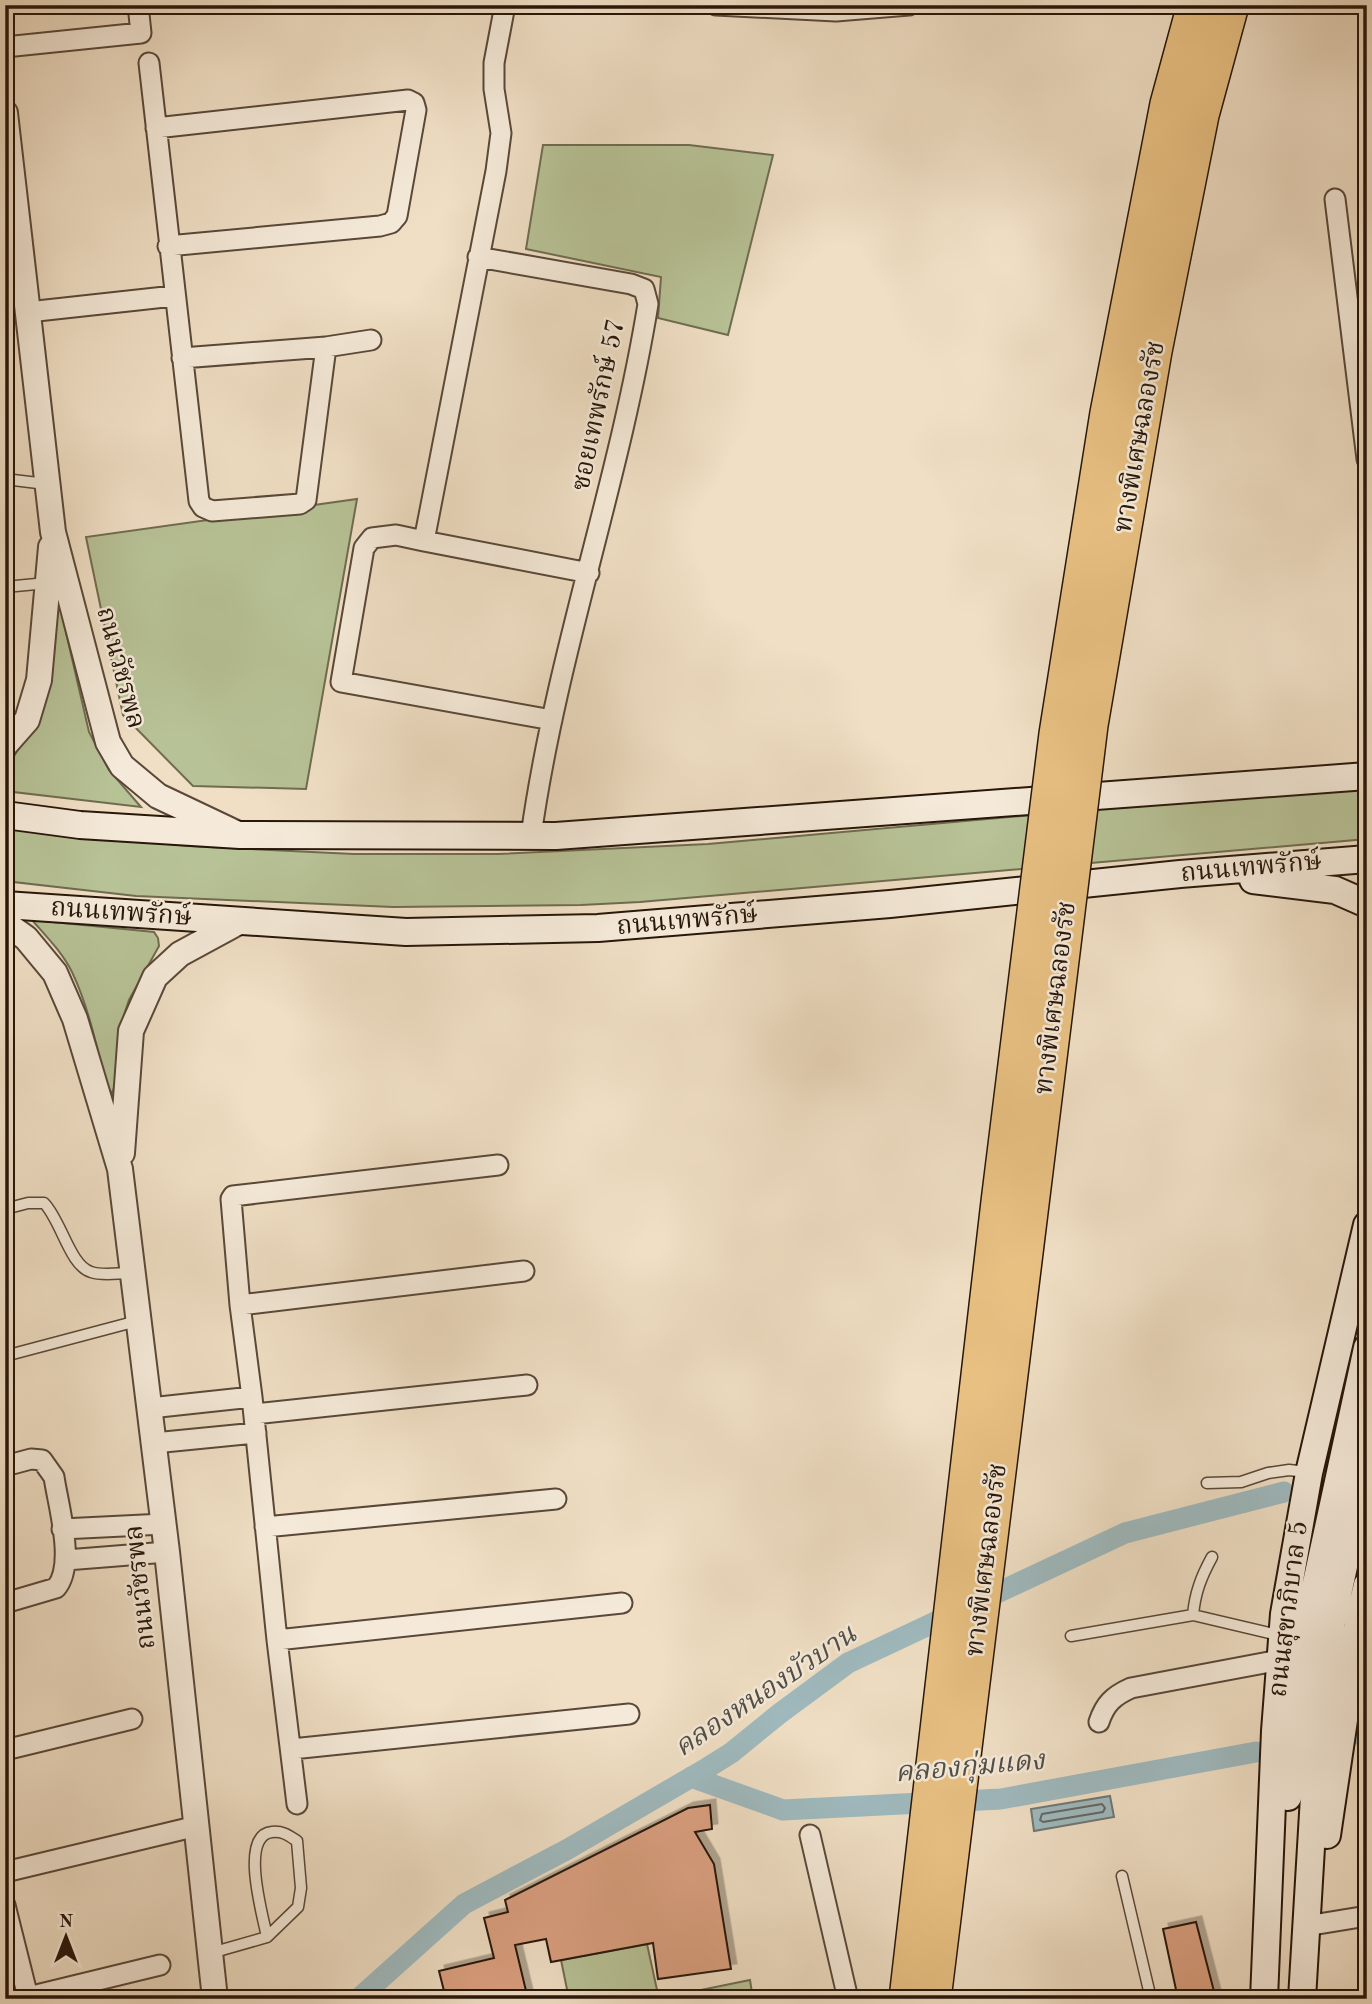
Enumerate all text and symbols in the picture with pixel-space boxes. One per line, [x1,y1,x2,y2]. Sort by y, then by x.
street label: ซอยเทพรักษ์ 57 [563,316,630,493]
street label: ทางพิเศษฉลองรัช [1108,339,1170,535]
street label: ถนนวัชรพล [91,604,151,732]
street label: ถนนเทพรักษ์ [1179,844,1323,887]
street label: ถนนเทพรักษ์ [50,890,193,931]
street label: ถนนเทพรักษ์ [615,897,759,940]
street label: ทางพิเศษฉลองรัช [1029,900,1081,1096]
street label: ทางพิเศษฉลองรัช [960,1462,1012,1658]
street label: ถนนสุขาภิบาล 5 [1263,1519,1316,1699]
street label: ถนนวัชรพล [120,1523,160,1651]
water label: คลองหนองบัวบาน [669,1619,863,1763]
water label: คลองกุ่มแดง [894,1744,1047,1790]
north arrow [32,1902,102,1972]
text: N [59,1913,74,1932]

